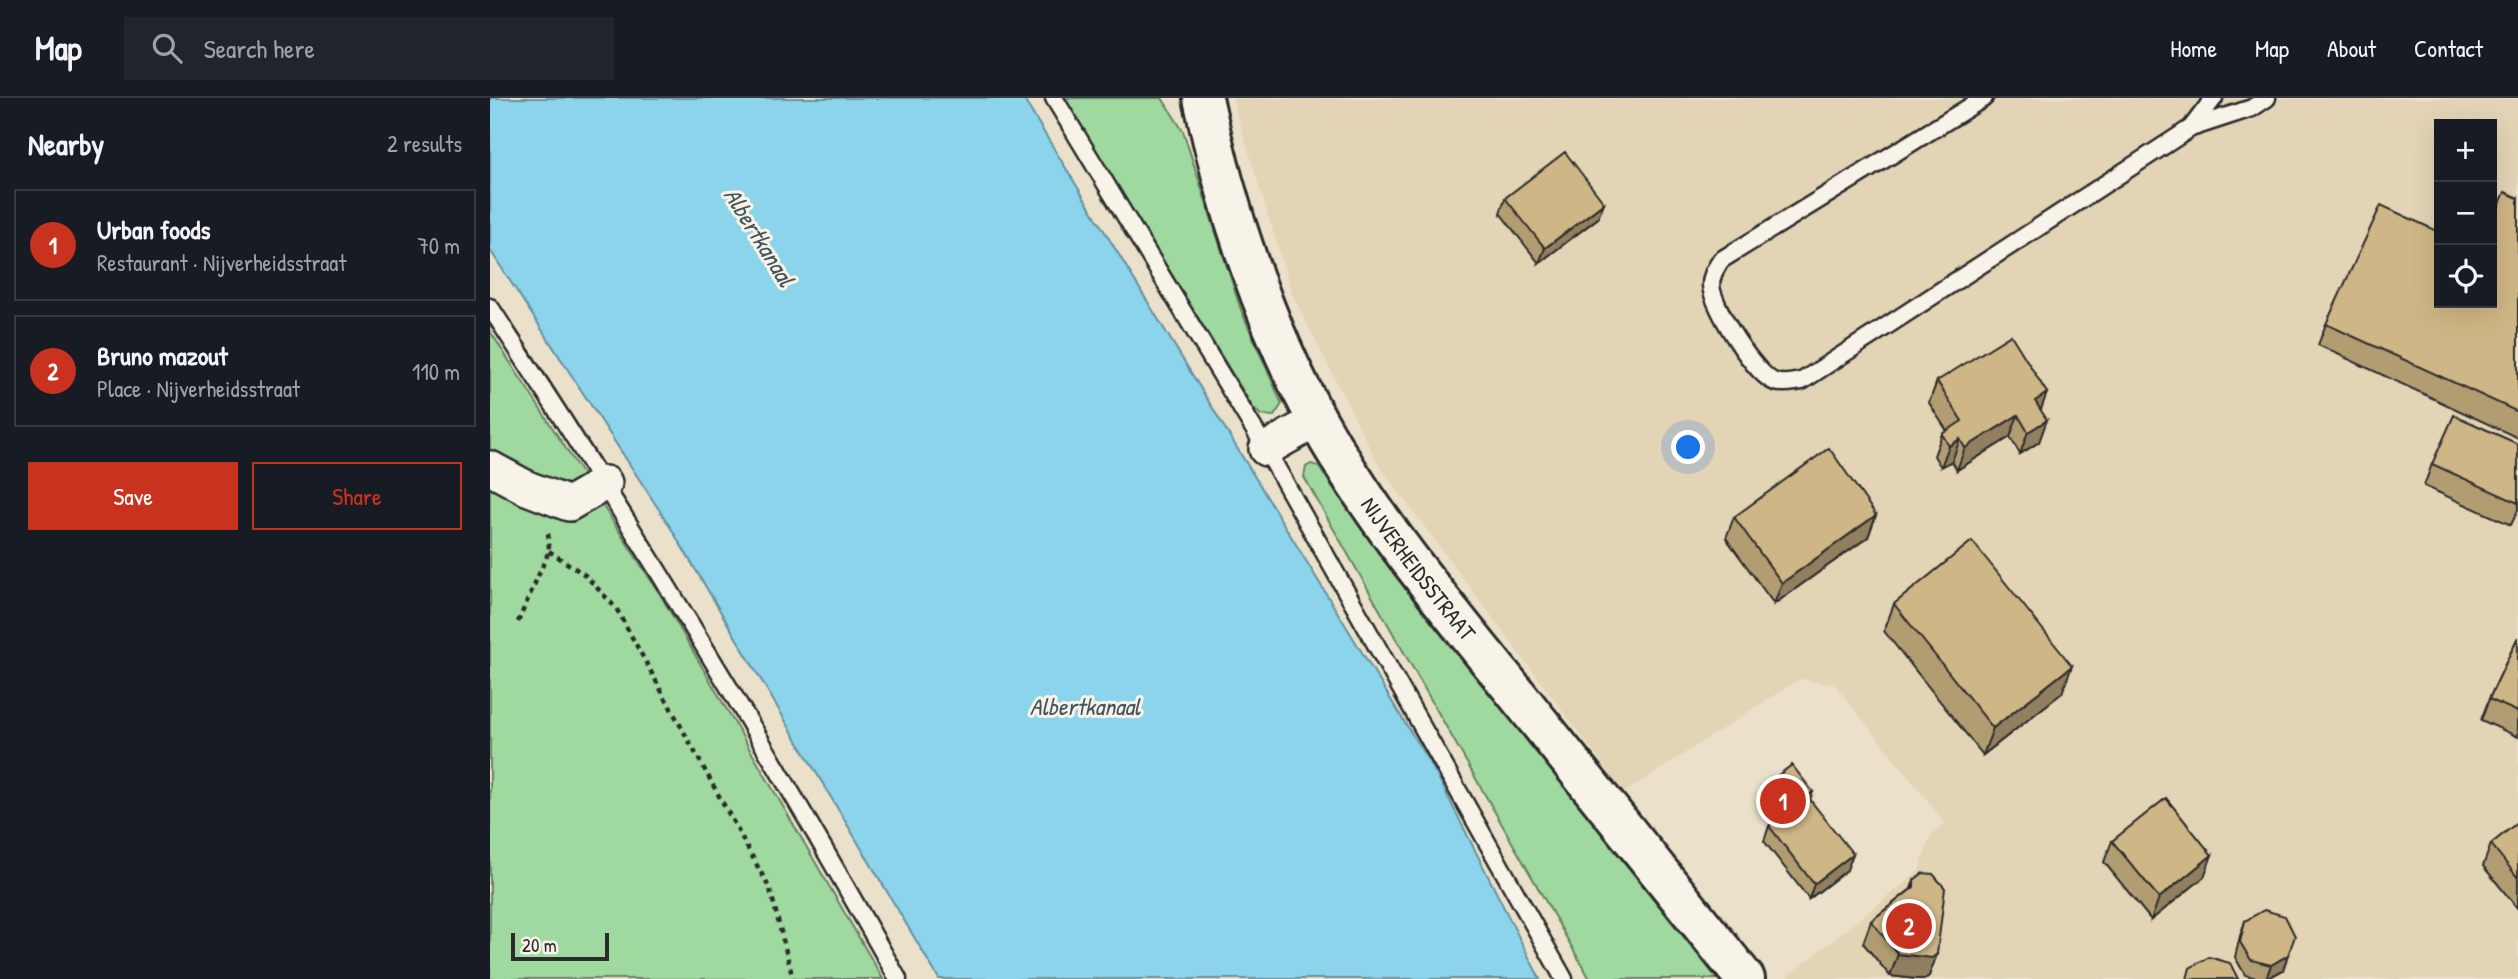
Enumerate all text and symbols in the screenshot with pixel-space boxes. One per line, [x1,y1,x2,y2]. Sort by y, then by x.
search box [124,17,614,80]
text: Map [35,26,82,70]
icon: search [148,29,186,67]
text: Search here [204,31,315,66]
text: Home [2170,32,2217,64]
text: Map [2255,32,2289,64]
text: About [2327,32,2376,64]
text: Contact [2414,32,2483,64]
map controls [2434,119,2497,308]
button: + [2434,119,2497,182]
text: Nearby [28,124,104,164]
text: 2 results [387,128,462,159]
water label: Albertkanaal [717,181,804,293]
button: − [2434,182,2497,245]
text: Urban foods [97,212,210,247]
text: 1 [49,230,57,261]
text: 70 m [417,230,460,261]
button: locate [2434,245,2497,308]
text: Restaurant · Nijverheidsstraat [97,247,346,278]
text: Bruno mazout [97,338,228,373]
text: 2 [48,356,58,387]
text: 110 m [412,356,460,387]
text: Place · Nijverheidsstraat [97,373,300,404]
your location [1671,430,1705,464]
button: Save [28,462,238,530]
button: Share [252,462,462,530]
street label: NIJVERHEIDSSTRAAT [1354,491,1483,647]
water label: Albertkanaal [1030,690,1142,722]
pin: 1 [1760,775,1806,827]
pin: 2 [1886,900,1932,952]
scale bar [511,930,609,962]
text: 20 m [522,932,557,958]

